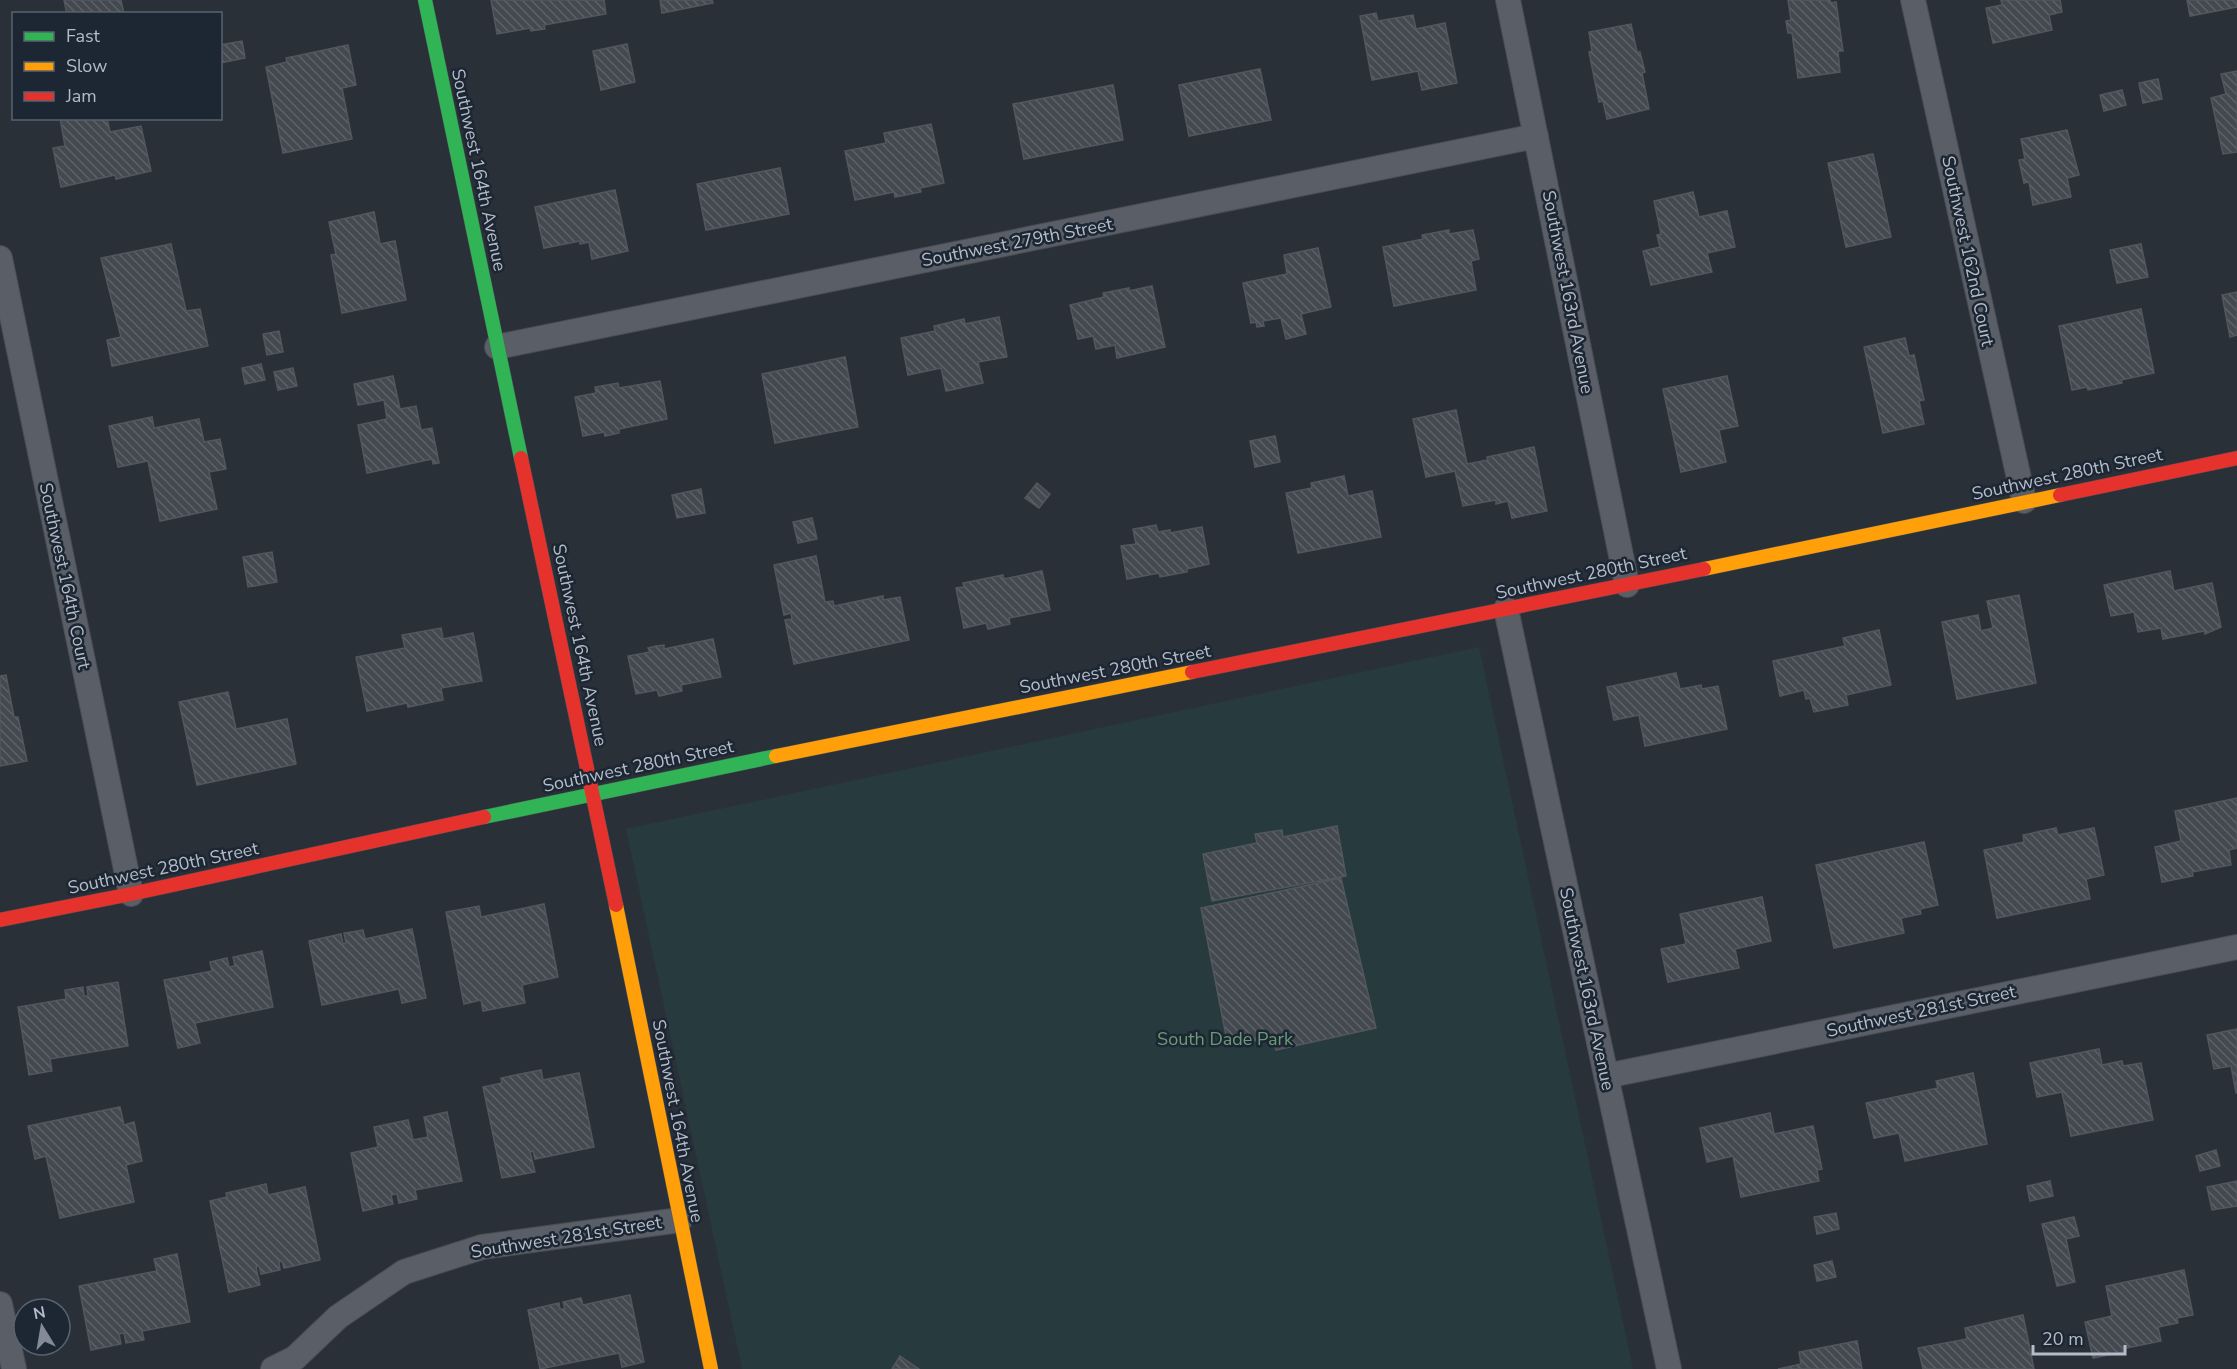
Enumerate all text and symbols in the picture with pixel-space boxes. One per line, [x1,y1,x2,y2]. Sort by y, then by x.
legend [12,12,222,120]
text: Fast [66,24,101,48]
text: Slow [66,54,107,78]
street label: Southwest 164th Avenue [446,67,512,273]
text: Jam [65,84,97,108]
street label: Southwest 162nd Court [1936,154,2000,349]
street label: Southwest 163rd Avenue [1536,188,1600,396]
street label: Southwest 279th Street [919,212,1115,272]
street label: Southwest 280th Street [1969,442,2165,506]
street label: Southwest 164th Court [34,481,97,672]
street label: Southwest 280th Street [1493,541,1689,605]
street label: Southwest 164th Avenue [547,542,613,748]
street label: Southwest 280th Street [1017,639,1213,699]
street label: Southwest 280th Street [540,734,736,798]
street label: Southwest 280th Street [65,836,261,900]
street label: Southwest 163rd Avenue [1554,885,1620,1093]
street label: Southwest 281st Street [1824,979,2018,1043]
street label: Southwest 164th Avenue [647,1017,709,1225]
park label: South Dade Park [1157,1027,1294,1051]
street label: Southwest 281st Street [469,1210,664,1264]
north arrow [12,1297,72,1357]
text: N [31,1301,47,1325]
scale bar [2033,1318,2124,1356]
text: 20 m [2042,1327,2084,1351]

